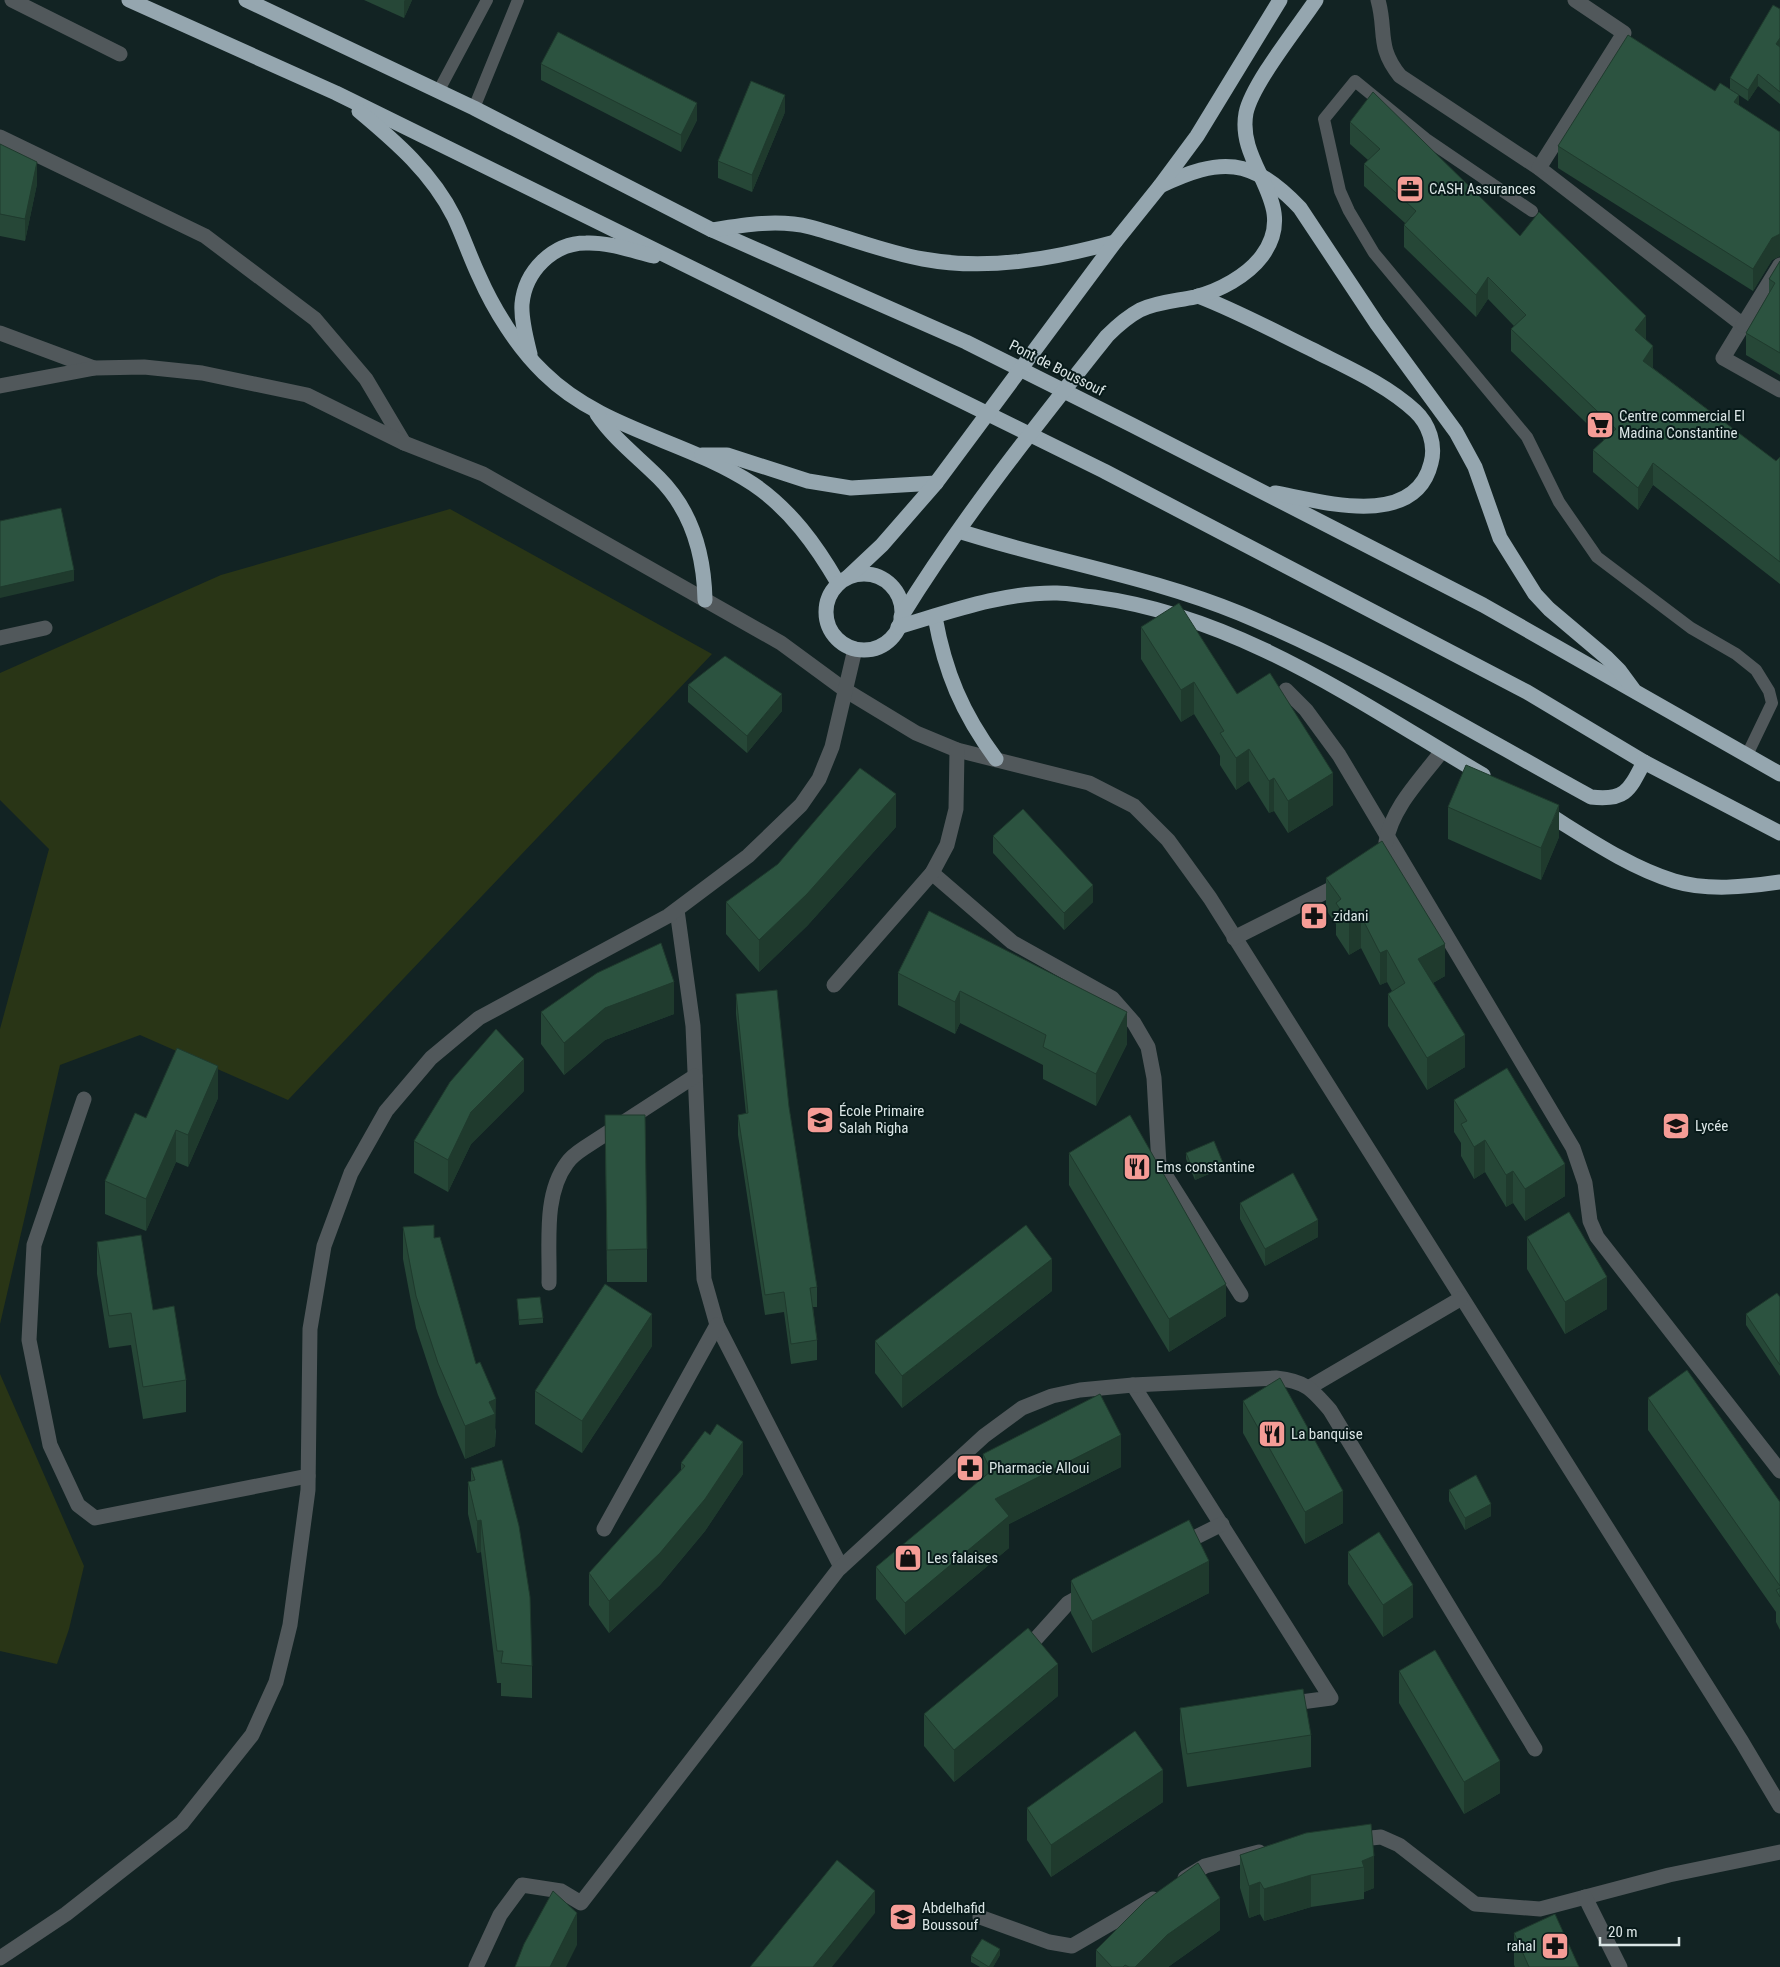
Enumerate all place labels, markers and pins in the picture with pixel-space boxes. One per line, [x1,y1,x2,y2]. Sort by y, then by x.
office icon: CASH Assurances [1395,174,1425,204]
place label: CASH Assurances [1429,180,1536,198]
place label: Centre commercial El Madina Constantine [1619,407,1745,442]
supermarket icon: Centre commercial El Madina Constantine [1585,410,1615,440]
pharmacy icon: zidani [1299,901,1329,931]
place label: zidani [1333,907,1368,925]
place label: École Primaire Salah Righa [839,1102,924,1137]
school or university icon: École Primaire Salah Righa [805,1105,835,1135]
school or university icon: Lycée [1661,1111,1691,1141]
place label: Lycée [1695,1117,1728,1135]
restaurant icon: Ems constantine [1122,1152,1152,1182]
place label: Ems constantine [1156,1158,1255,1176]
restaurant icon: La banquise [1257,1419,1287,1449]
place label: La banquise [1291,1425,1363,1443]
pharmacy icon: Pharmacie Alloui [955,1453,985,1483]
place label: Pharmacie Alloui [989,1459,1089,1477]
shop icon: Les falaises [893,1543,923,1573]
place label: Les falaises [927,1549,998,1567]
place label: Abdelhafid Boussouf [922,1899,985,1934]
school or university icon: Abdelhafid Boussouf [888,1902,918,1932]
pharmacy icon: rahal [1540,1931,1570,1961]
place label: rahal [1507,1937,1536,1955]

